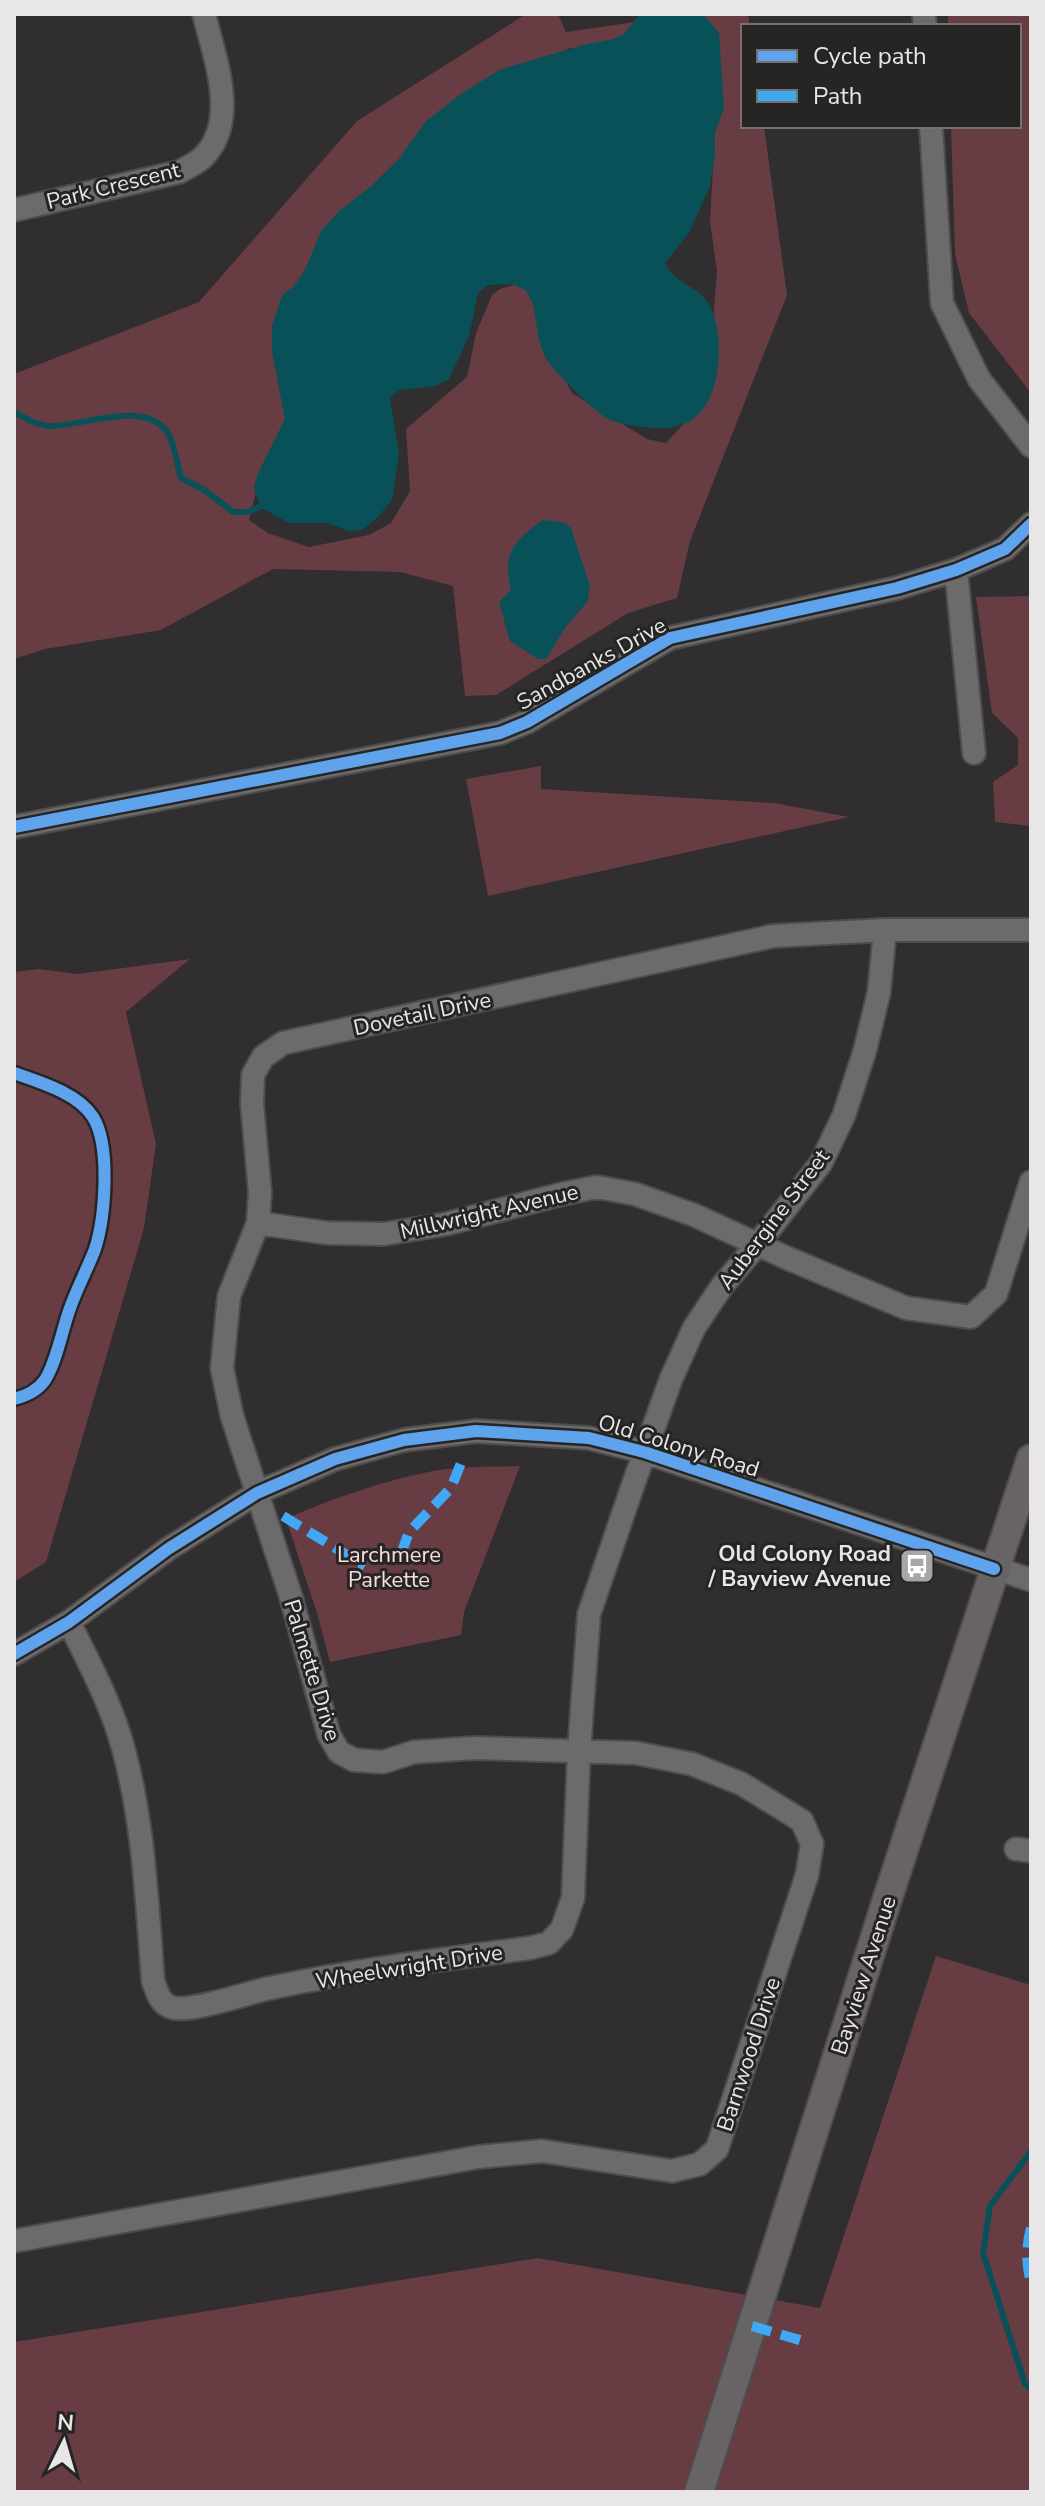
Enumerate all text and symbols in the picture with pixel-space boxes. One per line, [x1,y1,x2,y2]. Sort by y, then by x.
legend [741,24,1021,128]
text: Cycle path [813,40,927,72]
text: Path [813,80,862,112]
street label: Park Crescent [43,155,183,217]
street label: Sandbanks Drive [511,610,672,717]
street label: Dovetail Drive [351,985,494,1043]
street label: Aubergine Street [711,1143,837,1296]
street label: Millwright Avenue [397,1177,581,1247]
street label: Old Colony Road [594,1407,763,1485]
place label: Old Colony Road / Bayview Avenue [707,1539,891,1594]
park label: Larchmere Parkette [337,1540,441,1595]
bus stop icon: Old Colony Road / Bayview Avenue [898,1547,936,1585]
street label: Palmette Drive [276,1596,348,1745]
street label: Bayview Avenue [824,1892,904,2058]
street label: Wheelwright Drive [314,1937,505,1997]
street label: Barnwood Drive [710,1973,788,2135]
north arrow [24,2402,104,2482]
text: N [56,2407,75,2439]

